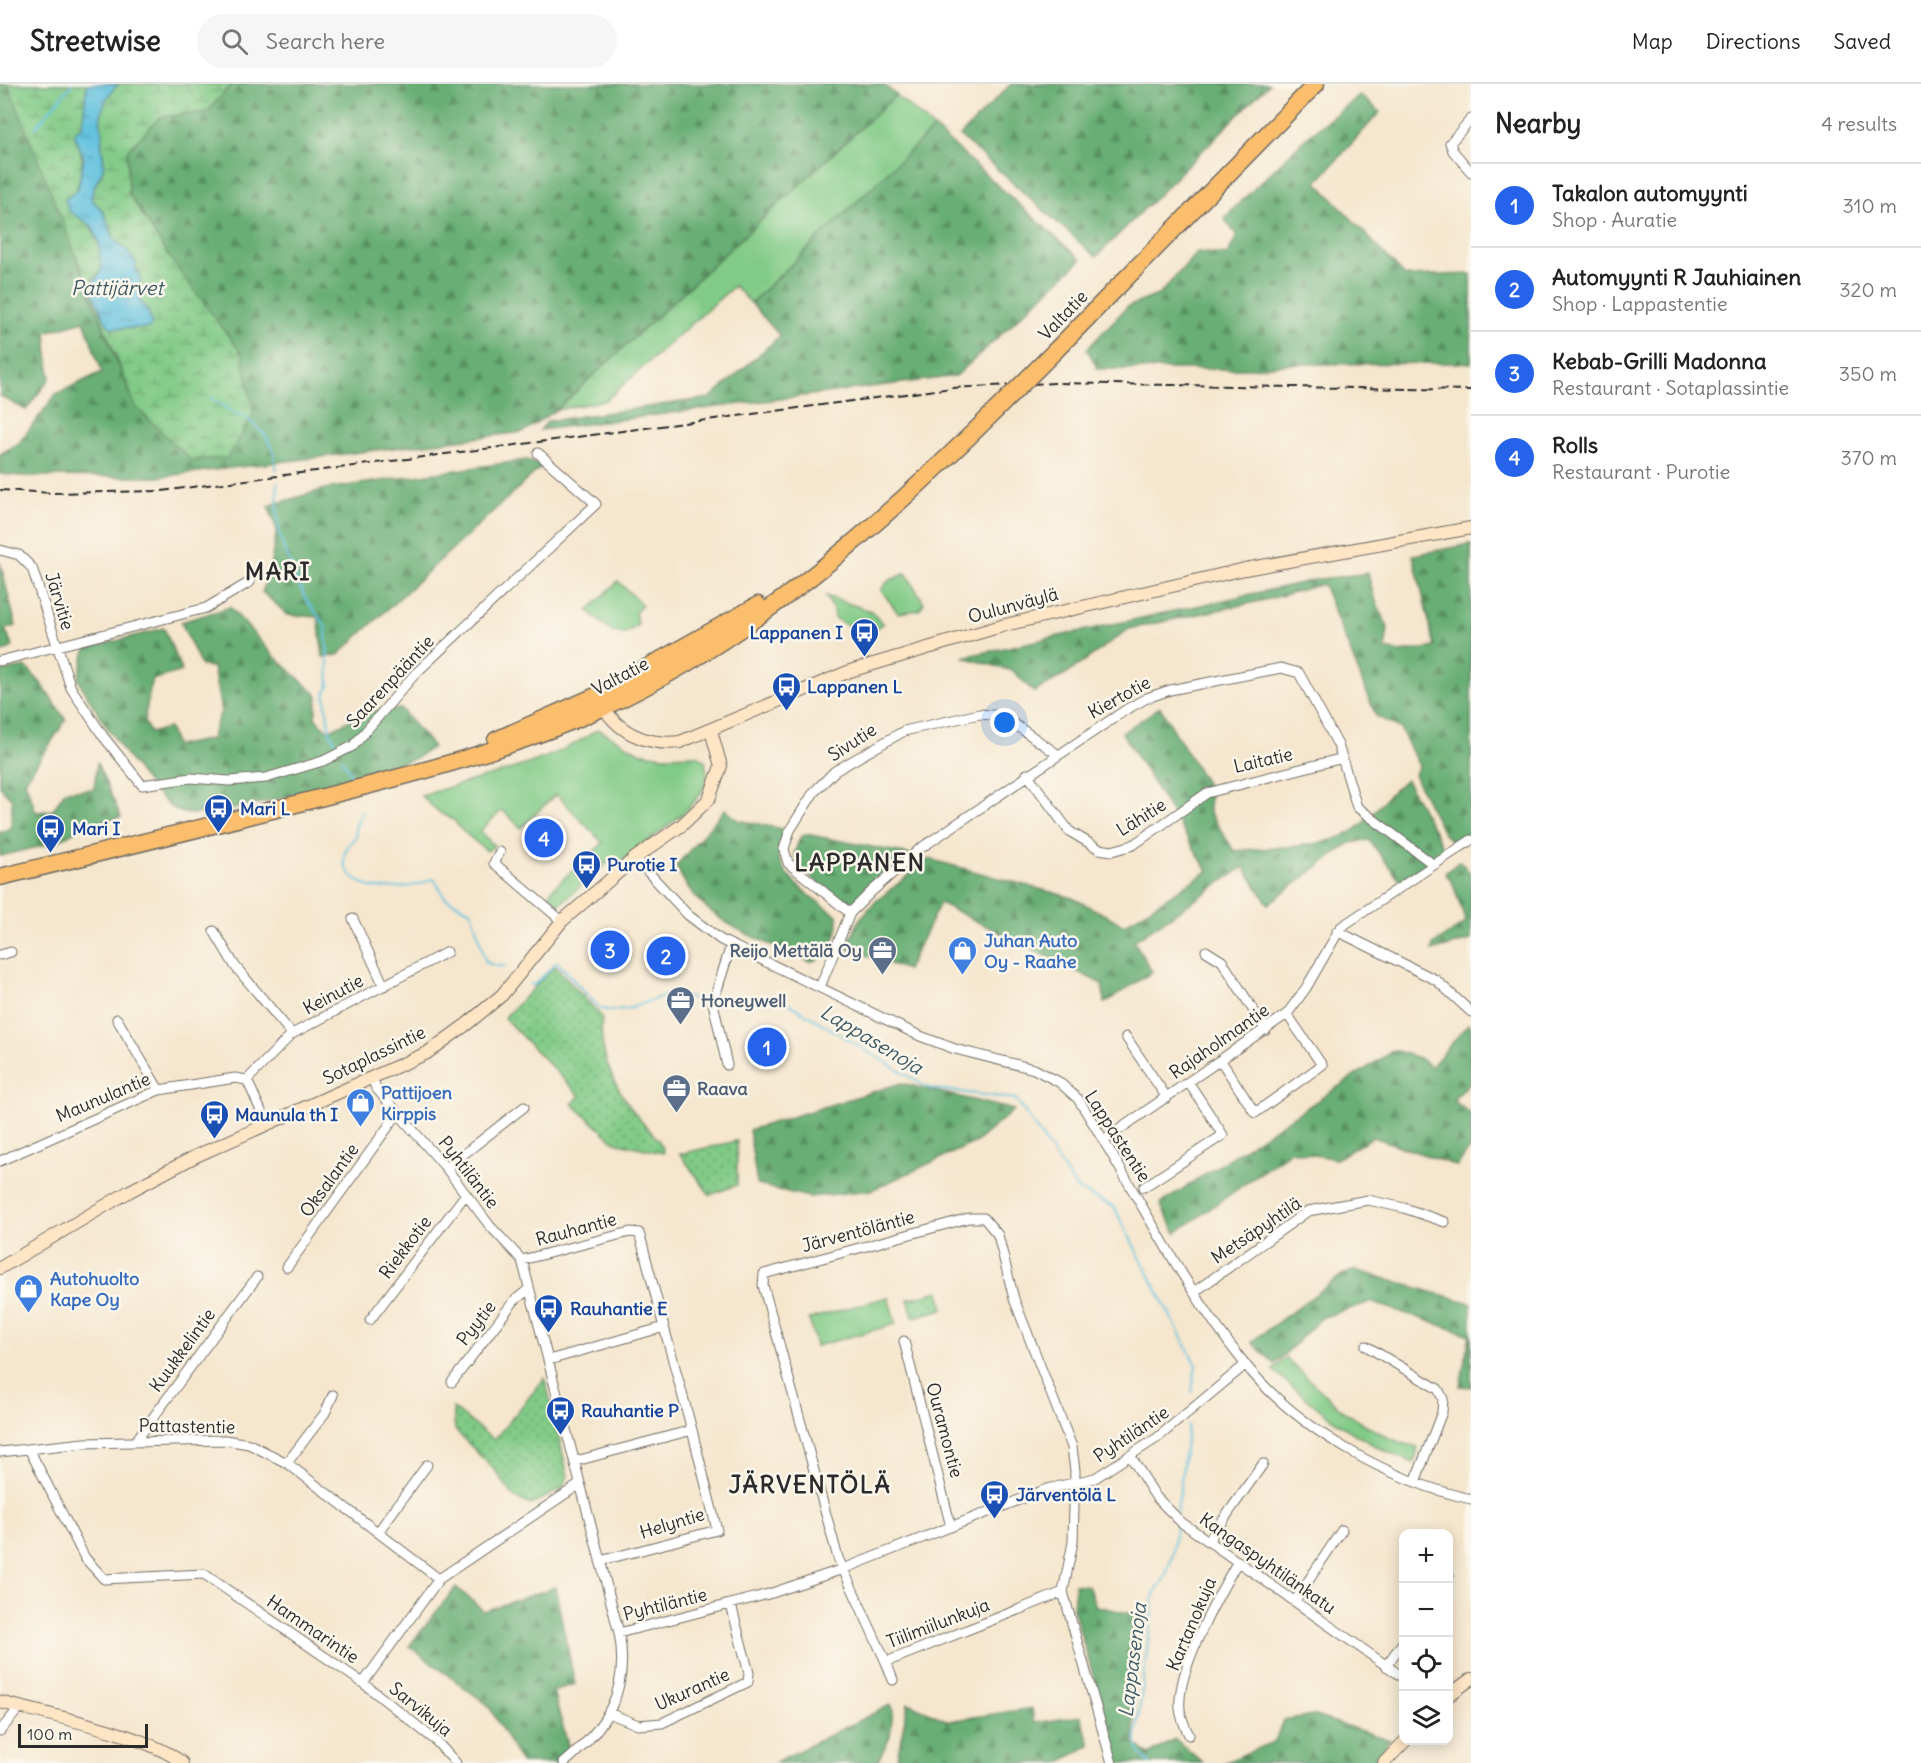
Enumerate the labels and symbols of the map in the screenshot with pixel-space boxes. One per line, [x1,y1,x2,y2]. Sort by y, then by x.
water label: Pattijärvet [71,275,165,300]
street label: Valtatie [1034,285,1092,345]
district label: MARI [245,556,311,586]
street label: Järvitie [40,569,80,633]
street label: Oulunväylä [965,582,1061,628]
bus stop icon: Lappanen I [848,616,880,658]
place label: Lappanen I [750,621,843,644]
street label: Saarenpääntie [341,630,439,732]
street label: Valtatie [588,652,652,700]
bus stop icon: Lappanen L [770,670,802,712]
street label: Kiertotie [1084,670,1154,724]
place label: Lappanen L [807,675,903,698]
your location [990,708,1019,737]
street label: Sivutie [823,718,881,766]
street label: Laitatie [1231,742,1295,778]
bus stop icon: Mari L [203,792,235,834]
street label: Lähitie [1112,793,1170,841]
place label: Mari L [240,797,290,820]
bus stop icon: Mari I [35,812,67,854]
pin: 4 [524,816,564,861]
place label: Mari I [72,817,120,840]
district label: LAPPANEN [794,847,926,877]
bus stop icon: Purotie I [570,848,602,890]
place label: Purotie I [607,853,678,876]
pin: 3 [590,928,630,972]
place label: Juhan Auto Oy - Raahe [984,929,1077,973]
pin: 2 [646,934,686,978]
office icon: Reijo Mettälä Oy [867,934,899,976]
shop icon: Juhan Auto Oy - Raahe [947,934,979,976]
place label: Reijo Mettälä Oy [729,939,862,962]
street label: Keinutie [299,969,367,1019]
office icon: Honeywell [664,984,696,1026]
place label: Honeywell [701,989,786,1012]
street label: Rajaholmantie [1165,998,1273,1084]
water label: Lappasenoja [816,999,929,1080]
street label: Sotaplassintie [319,1020,429,1090]
pin: 1 [748,1024,786,1070]
street label: Maunulantie [52,1067,154,1127]
office icon: Raava [660,1072,692,1114]
place label: Raava [697,1077,748,1100]
place label: Pattijoen Kirppis [381,1081,453,1125]
shop icon: Pattijoen Kirppis [344,1086,376,1128]
street label: Lappastentie [1080,1086,1156,1186]
bus stop icon: Maunula th I [198,1098,230,1140]
place label: Maunula th I [235,1103,338,1126]
street label: Pyhtiläntie [434,1131,504,1213]
street label: Oksalantie [294,1138,364,1222]
street label: Metsäpyhtilä [1207,1191,1305,1269]
street label: Järventöläntie [799,1205,917,1257]
street label: Rauhantie [533,1207,619,1251]
street label: Riekkotie [374,1211,436,1283]
place label: Autohuolto Kape Oy [50,1267,139,1311]
shop icon: Autohuolto Kape Oy [13,1272,45,1314]
bus stop icon: Rauhantie E [533,1292,565,1334]
street label: Pyytie [451,1296,501,1350]
place label: Rauhantie E [570,1297,668,1320]
street label: Kuukkelintie [144,1304,220,1396]
street label: Ouramontie [921,1380,969,1480]
bus stop icon: Rauhantie P [544,1394,576,1436]
place label: Rauhantie P [581,1399,679,1422]
street label: Pyhtiläntie [1089,1400,1173,1468]
street label: Pattastentie [138,1414,236,1438]
district label: JÄRVENTÖLÄ [729,1469,891,1499]
bus stop icon: Järventölä L [979,1478,1011,1520]
place label: Järventölä L [1016,1483,1116,1506]
street label: Helyntie [637,1502,707,1544]
street label: Kangaspyhtilänkatu [1195,1507,1341,1619]
street label: Kartanokuja [1161,1574,1221,1674]
street label: Pyhtiläntie [621,1582,709,1626]
street label: Hammarintie [262,1590,364,1668]
street label: Tiilimiilunkuja [883,1593,993,1653]
water label: Lappasenoja [1113,1600,1152,1719]
street label: Ukurantie [651,1662,733,1716]
street label: Sarvikuja [385,1677,457,1741]
scale bar [18,1721,148,1748]

